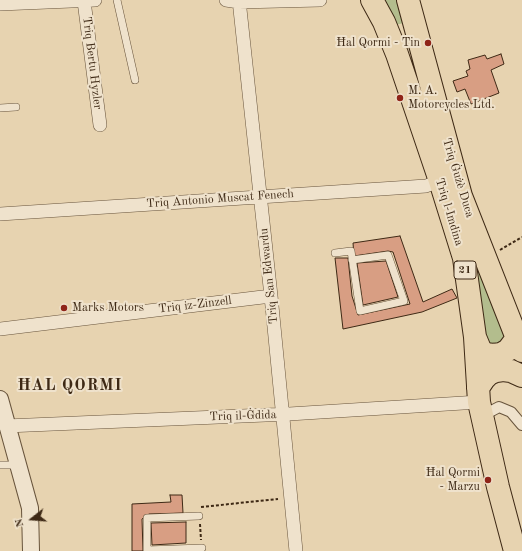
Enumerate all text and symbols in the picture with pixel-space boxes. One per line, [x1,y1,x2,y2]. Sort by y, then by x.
street label: Triq Bertu Hyzler [79,16,105,110]
place label: Ħal Qormi - Tin [336,36,420,50]
marker: Ħal Qormi - Tin [423,38,433,48]
place label: M. A. Motorcycles Ltd. [408,84,495,112]
marker: M. A. Motorcycles Ltd. [395,93,405,103]
street label: Triq Ġużè Duca [439,137,477,219]
street label: Triq l-Imdina [432,176,466,248]
street label: Triq Antonio Muscat Fenech [146,187,294,211]
street label: Triq San Edwardu [257,227,281,325]
road number: 21 [454,261,476,279]
street label: Triq iz-Zinzell [157,293,233,317]
place label: Marks Motors [72,301,144,315]
marker: Marks Motors [59,303,69,313]
district label: ĦAL QORMI [17,376,123,396]
street label: Triq il-Ġdida [209,408,277,424]
place label: Ħal Qormi - Marzu [426,466,480,494]
marker: Ħal Qormi - Marzu [483,475,493,485]
north arrow [12,499,52,539]
text: N [14,517,27,528]

